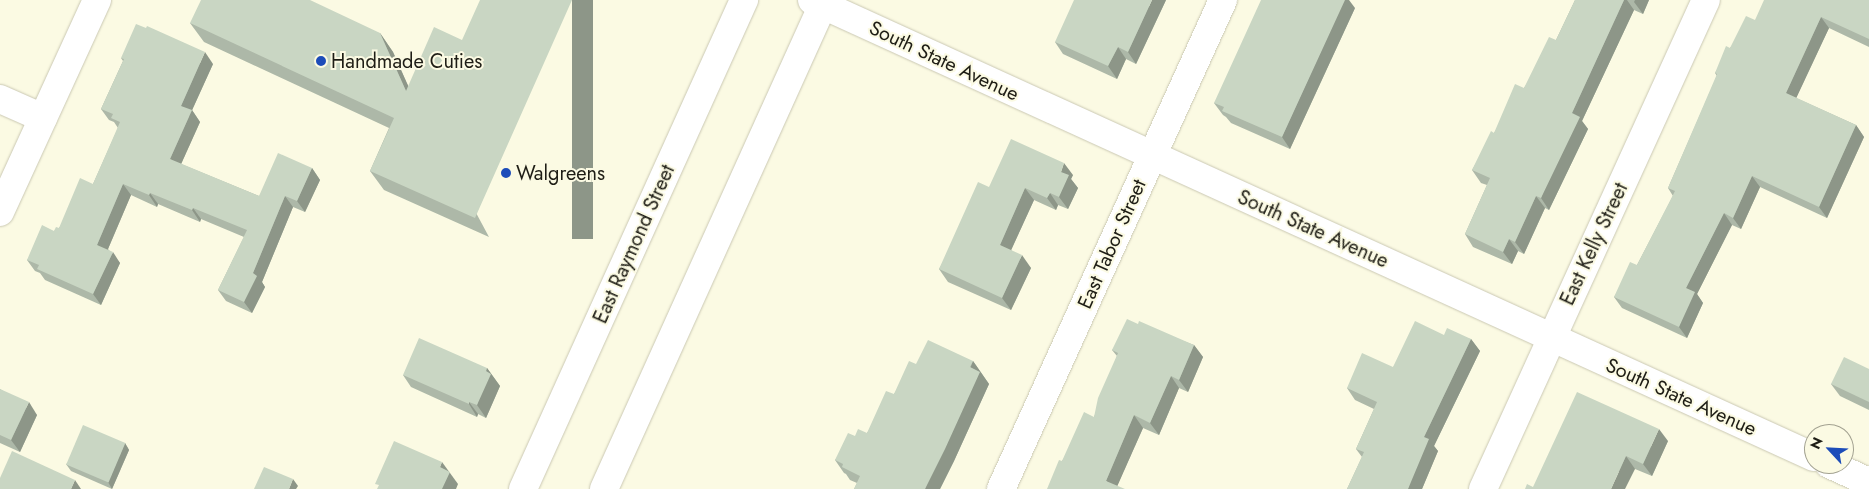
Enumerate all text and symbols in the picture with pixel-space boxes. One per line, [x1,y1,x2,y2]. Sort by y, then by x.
street label: South State Avenue [865,16,1023,106]
place label: Handmade Cuties [331,49,482,73]
marker: Handmade Cuties [315,55,327,67]
place label: Walgreens [516,161,605,185]
street label: East Raymond Street [588,161,680,327]
marker: Walgreens [500,167,512,179]
street label: East Tabor Street [1073,175,1151,313]
street label: East Kelly Street [1555,179,1633,309]
street label: South State Avenue [1234,185,1392,273]
street label: South State Avenue [1602,353,1760,441]
north arrow [1804,424,1854,474]
text: N [1805,434,1828,452]

